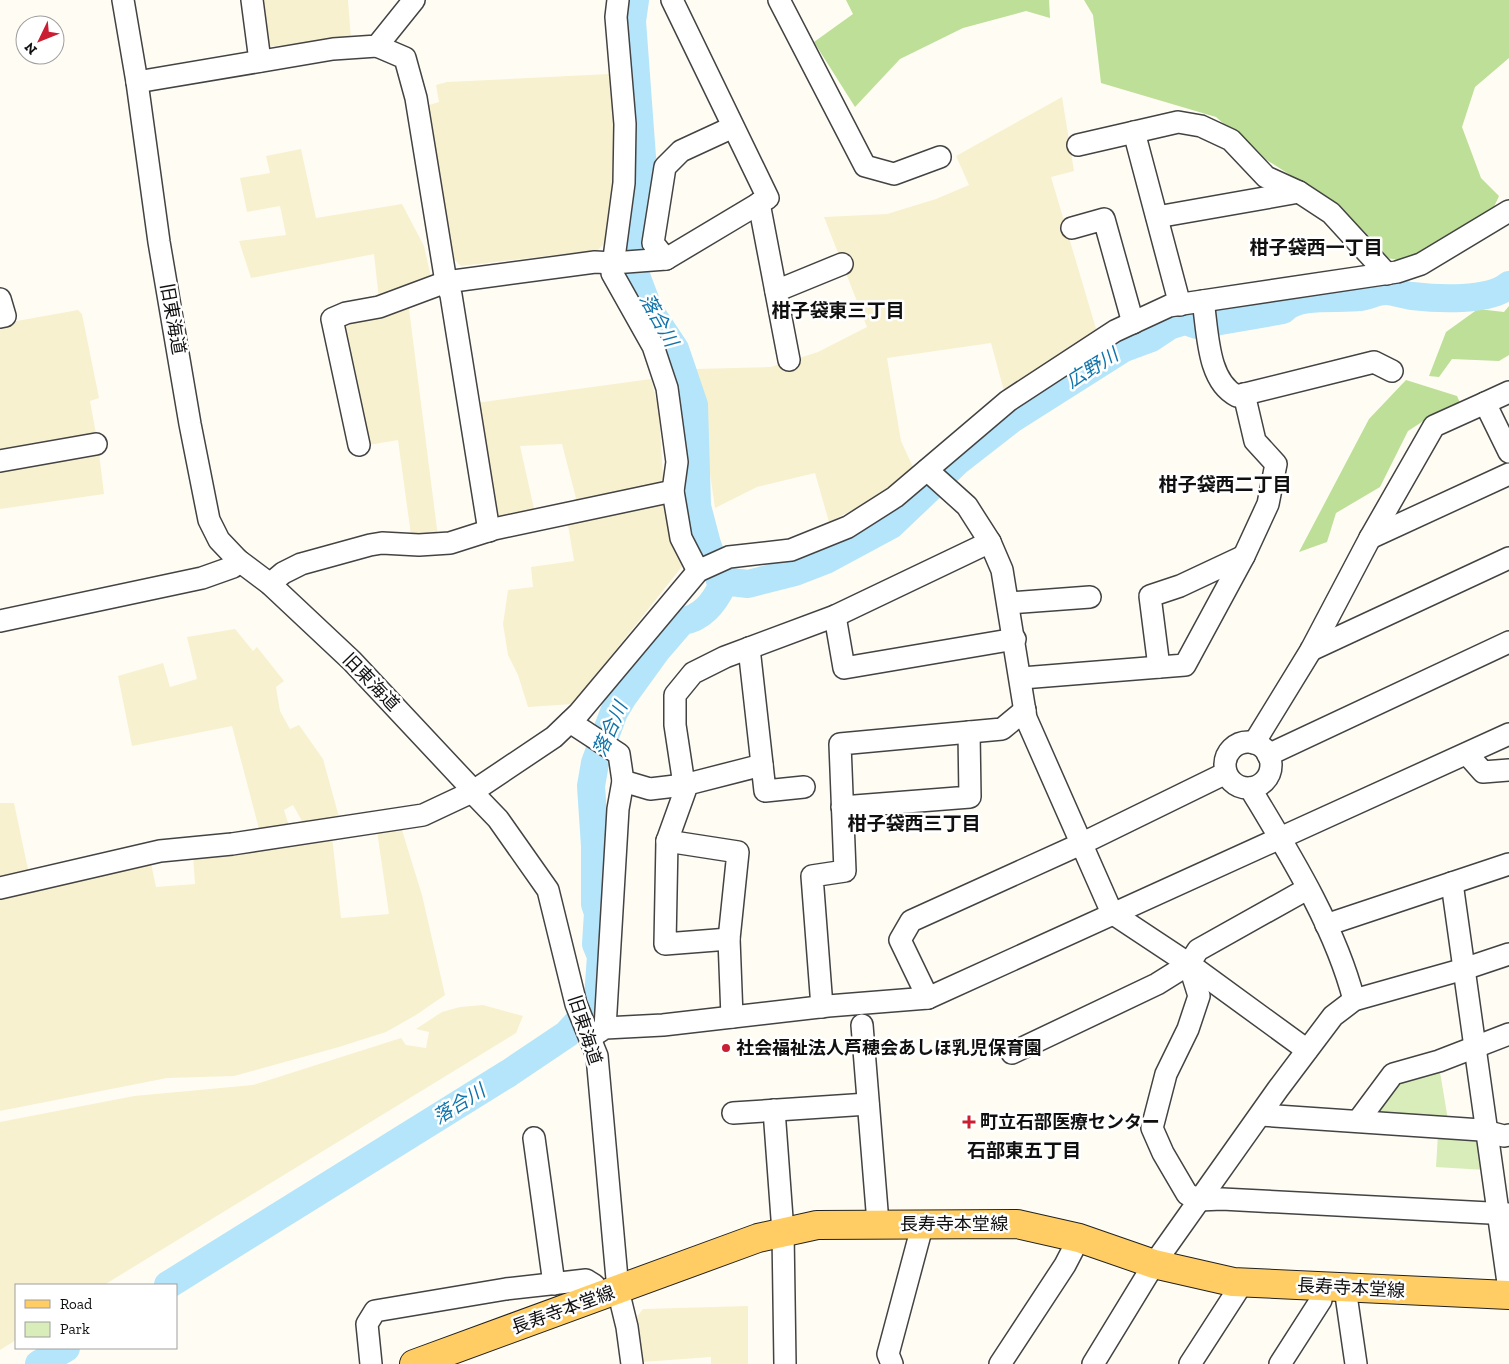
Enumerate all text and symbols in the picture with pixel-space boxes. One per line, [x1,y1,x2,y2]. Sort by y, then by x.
north arrow [15,15,65,65]
text: N [21,39,41,58]
district label: 柑子袋西一丁目 [1249,236,1383,259]
street label: 旧東海道 [156,282,190,356]
water label: 落合川 [635,289,684,352]
district label: 柑子袋東三丁目 [771,299,905,322]
water label: 広野川 [1062,342,1124,393]
district label: 柑子袋西二丁目 [1158,473,1292,496]
street label: 旧東海道 [338,648,404,716]
water label: 落合川 [588,696,633,760]
district label: 柑子袋西三丁目 [847,812,981,835]
street label: 旧東海道 [563,992,607,1068]
place label: 社会福祉法人芦穂会あしほ乳児保育園 [736,1037,1042,1059]
marker: 社会福祉法人芦穂会あしほ乳児保育園 [720,1042,732,1054]
water label: 落合川 [429,1078,491,1129]
place label: 町立石部医療センター [980,1111,1160,1133]
marker: 町立石部医療センター [962,1115,976,1129]
district label: 石部東五丁目 [967,1139,1081,1162]
street label: 長寿寺本堂線 [900,1213,1008,1235]
street label: 長寿寺本堂線 [1296,1274,1406,1302]
street label: 長寿寺本堂線 [508,1281,618,1339]
legend [15,1284,178,1349]
text: Road [60,1295,93,1313]
text: Park [60,1320,90,1338]

